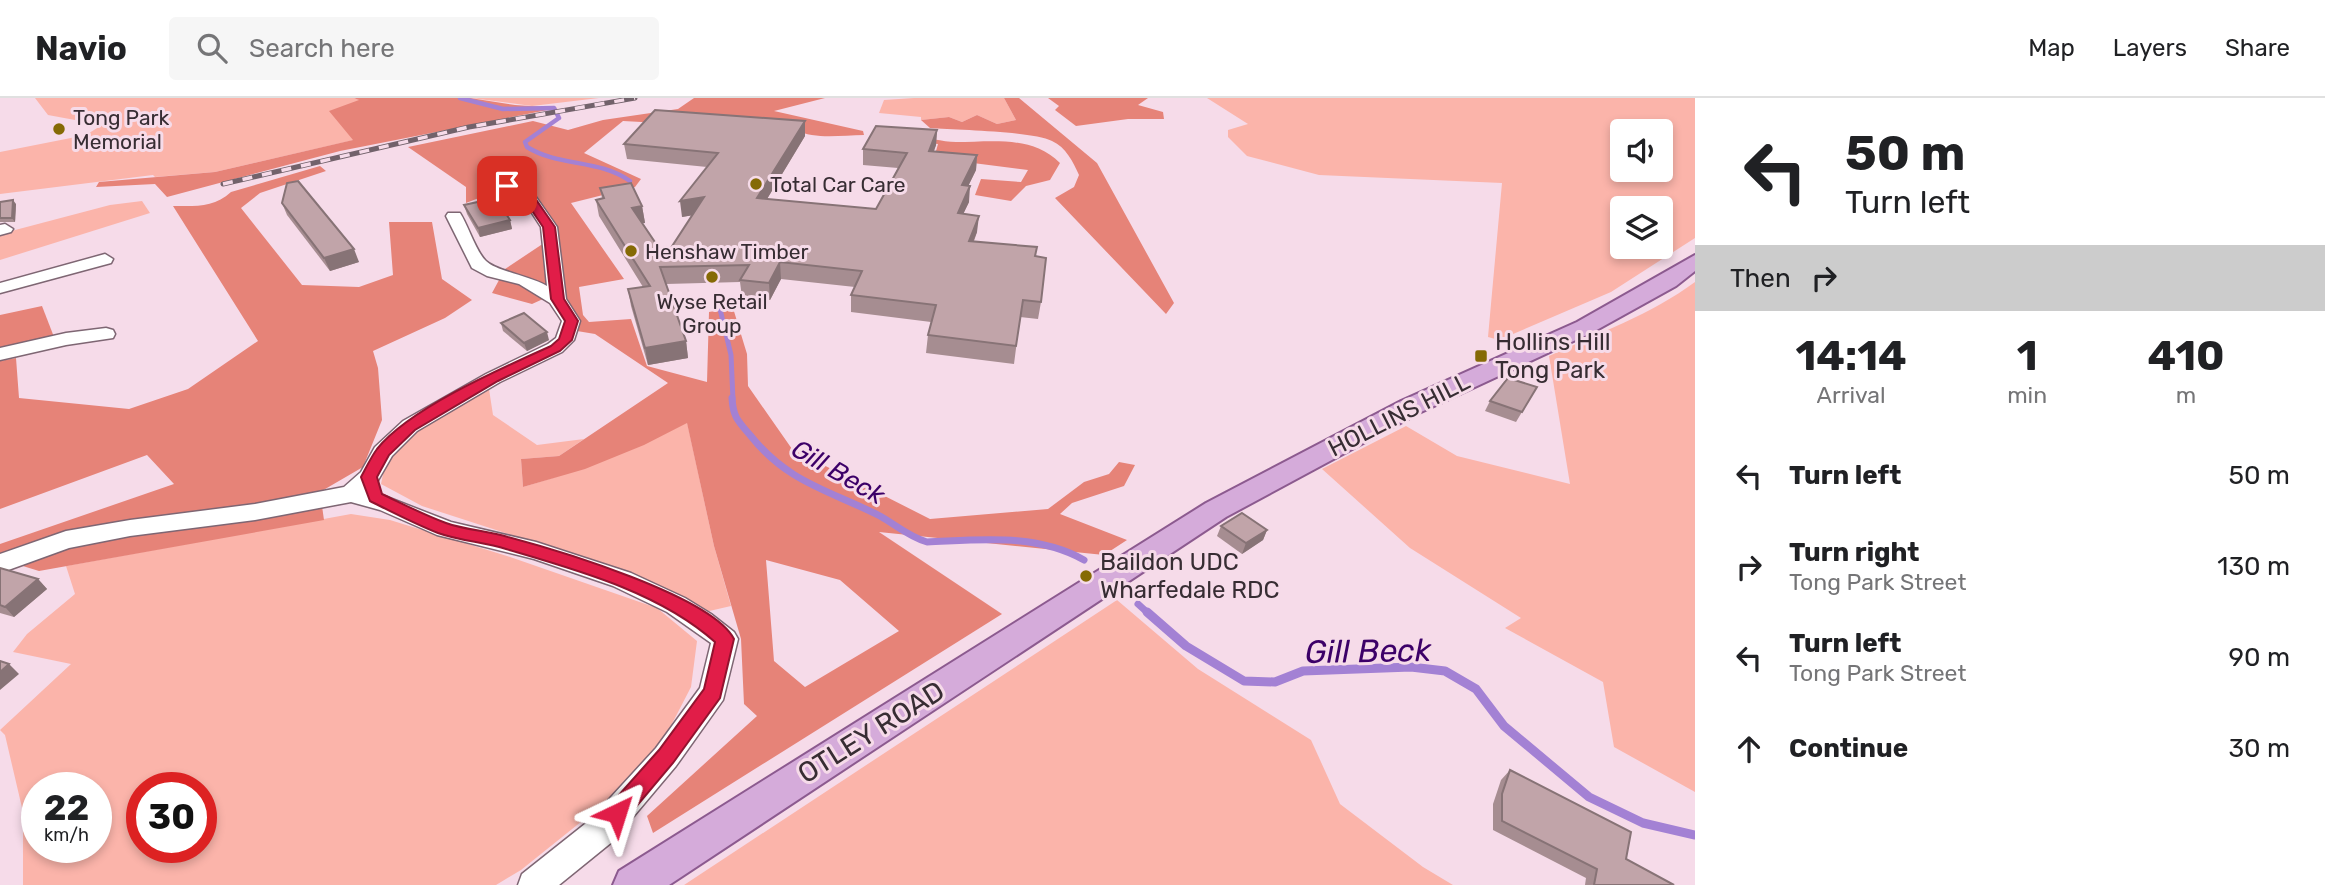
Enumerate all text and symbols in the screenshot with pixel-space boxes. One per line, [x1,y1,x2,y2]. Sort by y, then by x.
search box [169,17,659,80]
text: Navio [35,29,127,68]
icon: search [193,29,231,67]
text: Search here [249,33,395,64]
text: Map [2028,34,2075,62]
text: Layers [2113,34,2187,62]
text: Share [2225,34,2290,62]
place label: Tong Park Memorial [73,105,169,154]
map controls [1610,119,1673,259]
button: sound [1610,119,1673,182]
marker: Tong Park Memorial [51,121,67,137]
text: 50 m [1845,124,1965,182]
icon: left [1730,126,1821,217]
pin [477,156,537,216]
icon: arrive [488,167,526,205]
place label: Total Car Care [770,172,906,197]
marker: Total Car Care [748,176,764,192]
text: Turn left [1845,183,1970,221]
button: layers [1610,196,1673,259]
place label: Henshaw Timber [645,239,809,264]
marker: Henshaw Timber [623,243,639,259]
icon: right [1805,259,1843,297]
text: Then [1730,263,1791,294]
marker: Wyse Retail Group [704,269,720,285]
place label: Wyse Retail Group [656,289,768,338]
place label: Hollins Hill Tong Park [1495,328,1611,384]
text: 14:14 [1795,331,1907,381]
text: 1 [2017,331,2038,381]
text: 410 [2148,331,2225,381]
marker: Hollins Hill Tong Park [1473,348,1489,364]
street label: HOLLINS HILL [1324,367,1475,463]
text: Arrival [1817,381,1886,409]
text: min [2007,381,2047,409]
text: m [2176,381,2196,409]
water label: Gill Beck [786,433,891,511]
icon: left [1730,457,1768,495]
text: Turn left [1789,460,1901,491]
text: 50 m [2229,460,2290,491]
text: Turn right [1789,537,1919,568]
place label: Baildon UDC Wharfedale RDC [1100,548,1280,604]
icon: right [1730,548,1768,586]
text: 130 m [2217,551,2290,582]
marker: Baildon UDC Wharfedale RDC [1078,568,1094,584]
text: Tong Park Street [1789,568,1966,596]
text: Turn left [1789,628,1901,659]
water label: Gill Beck [1304,631,1432,671]
icon: left [1730,639,1768,677]
text: 90 m [2229,642,2290,673]
text: Tong Park Street [1789,659,1966,687]
street label: OTLEY ROAD [792,674,950,790]
icon: ahead [1730,730,1768,768]
text: Continue [1789,733,1908,764]
text: 30 m [2228,733,2290,764]
speed limit sign: 30 [126,772,217,863]
position arrow [580,776,654,850]
text: 22 [44,787,89,829]
text: km/h [44,824,89,846]

